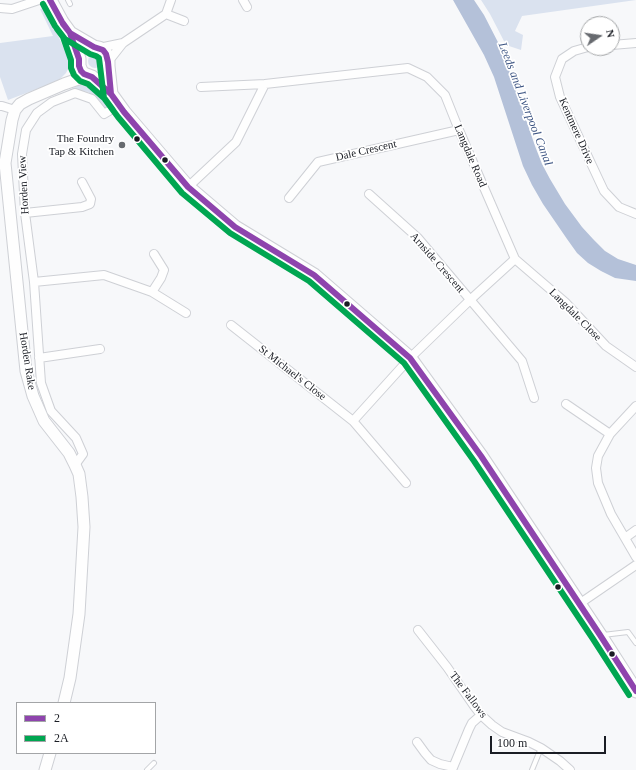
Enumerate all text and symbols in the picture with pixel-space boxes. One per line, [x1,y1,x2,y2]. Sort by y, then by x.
north arrow [580,16,620,56]
text: N [604,28,617,39]
water label: Leeds and Liverpool Canal [495,40,555,168]
street label: Kentmere Drive [555,96,597,166]
street label: Langdale Road [451,123,489,189]
place label: The Foundry Tap & Kitchen [49,132,114,158]
unlabelled marker [132,134,142,144]
street label: Dale Crescent [334,138,398,164]
marker: The Foundry Tap & Kitchen [117,140,127,150]
street label: Horden View [16,155,32,215]
unlabelled marker [160,155,170,165]
street label: Arnside Crescent [407,230,467,296]
street label: Langdale Close [546,286,604,344]
unlabelled marker [342,299,352,309]
street label: Horden Rake [16,331,38,391]
street label: St Michael's Close [256,343,328,403]
unlabelled marker [553,582,563,592]
unlabelled marker [607,649,617,659]
street label: The Fallows [446,669,490,721]
legend [16,702,156,754]
text: 2 [54,711,60,725]
scale bar [492,728,608,754]
text: 2A [54,731,69,745]
text: 100 m [497,736,527,750]

